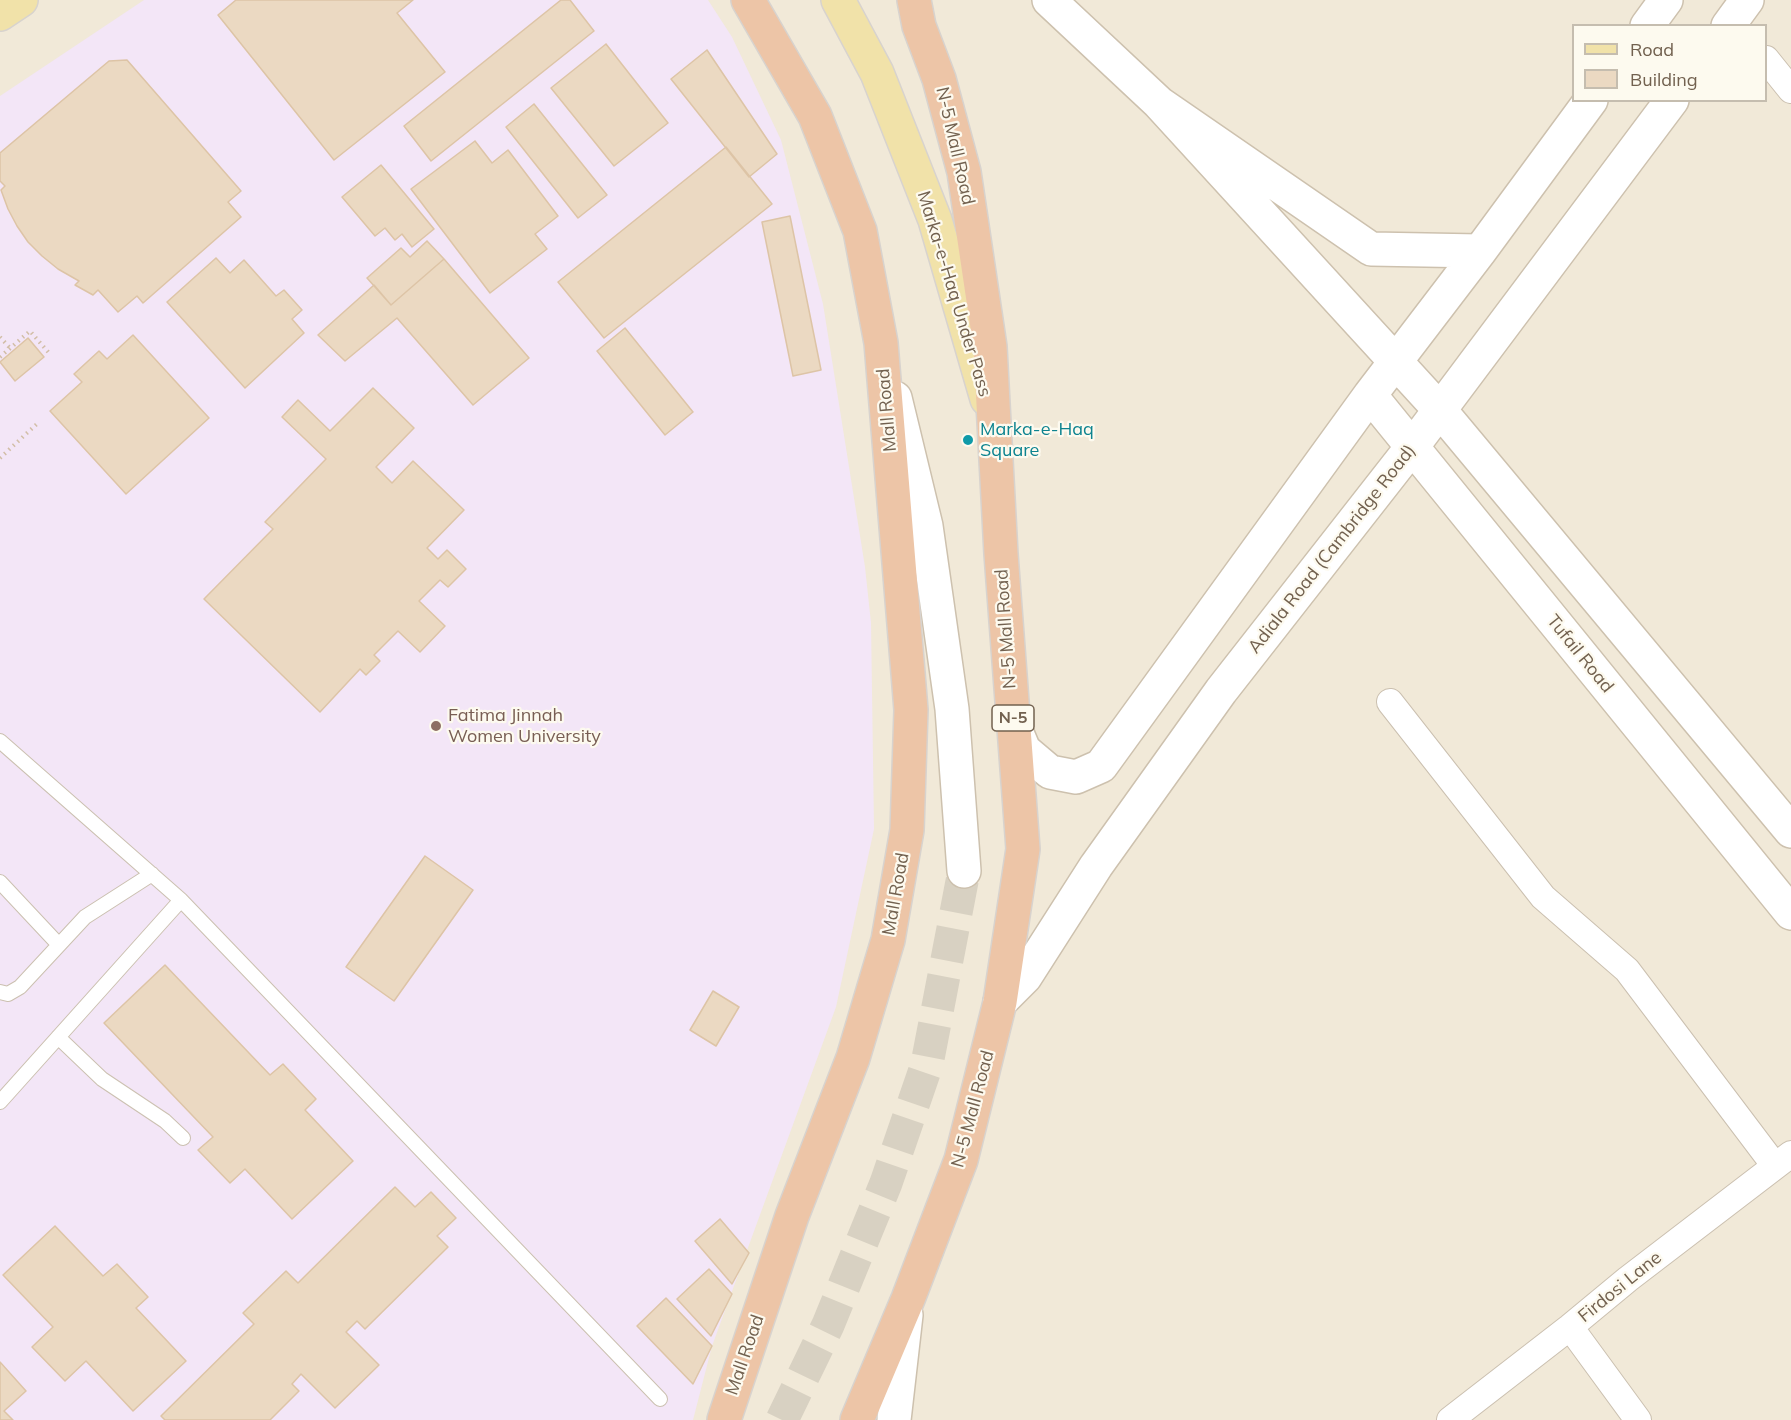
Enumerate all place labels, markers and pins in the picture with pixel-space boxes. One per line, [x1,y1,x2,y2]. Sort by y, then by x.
place label: Marka-e-Haq Square [980,419,1094,462]
marker: Marka-e-Haq Square [961,433,975,447]
place label: Fatima Jinnah Women University [448,705,601,748]
marker: Fatima Jinnah Women University [429,719,443,733]

